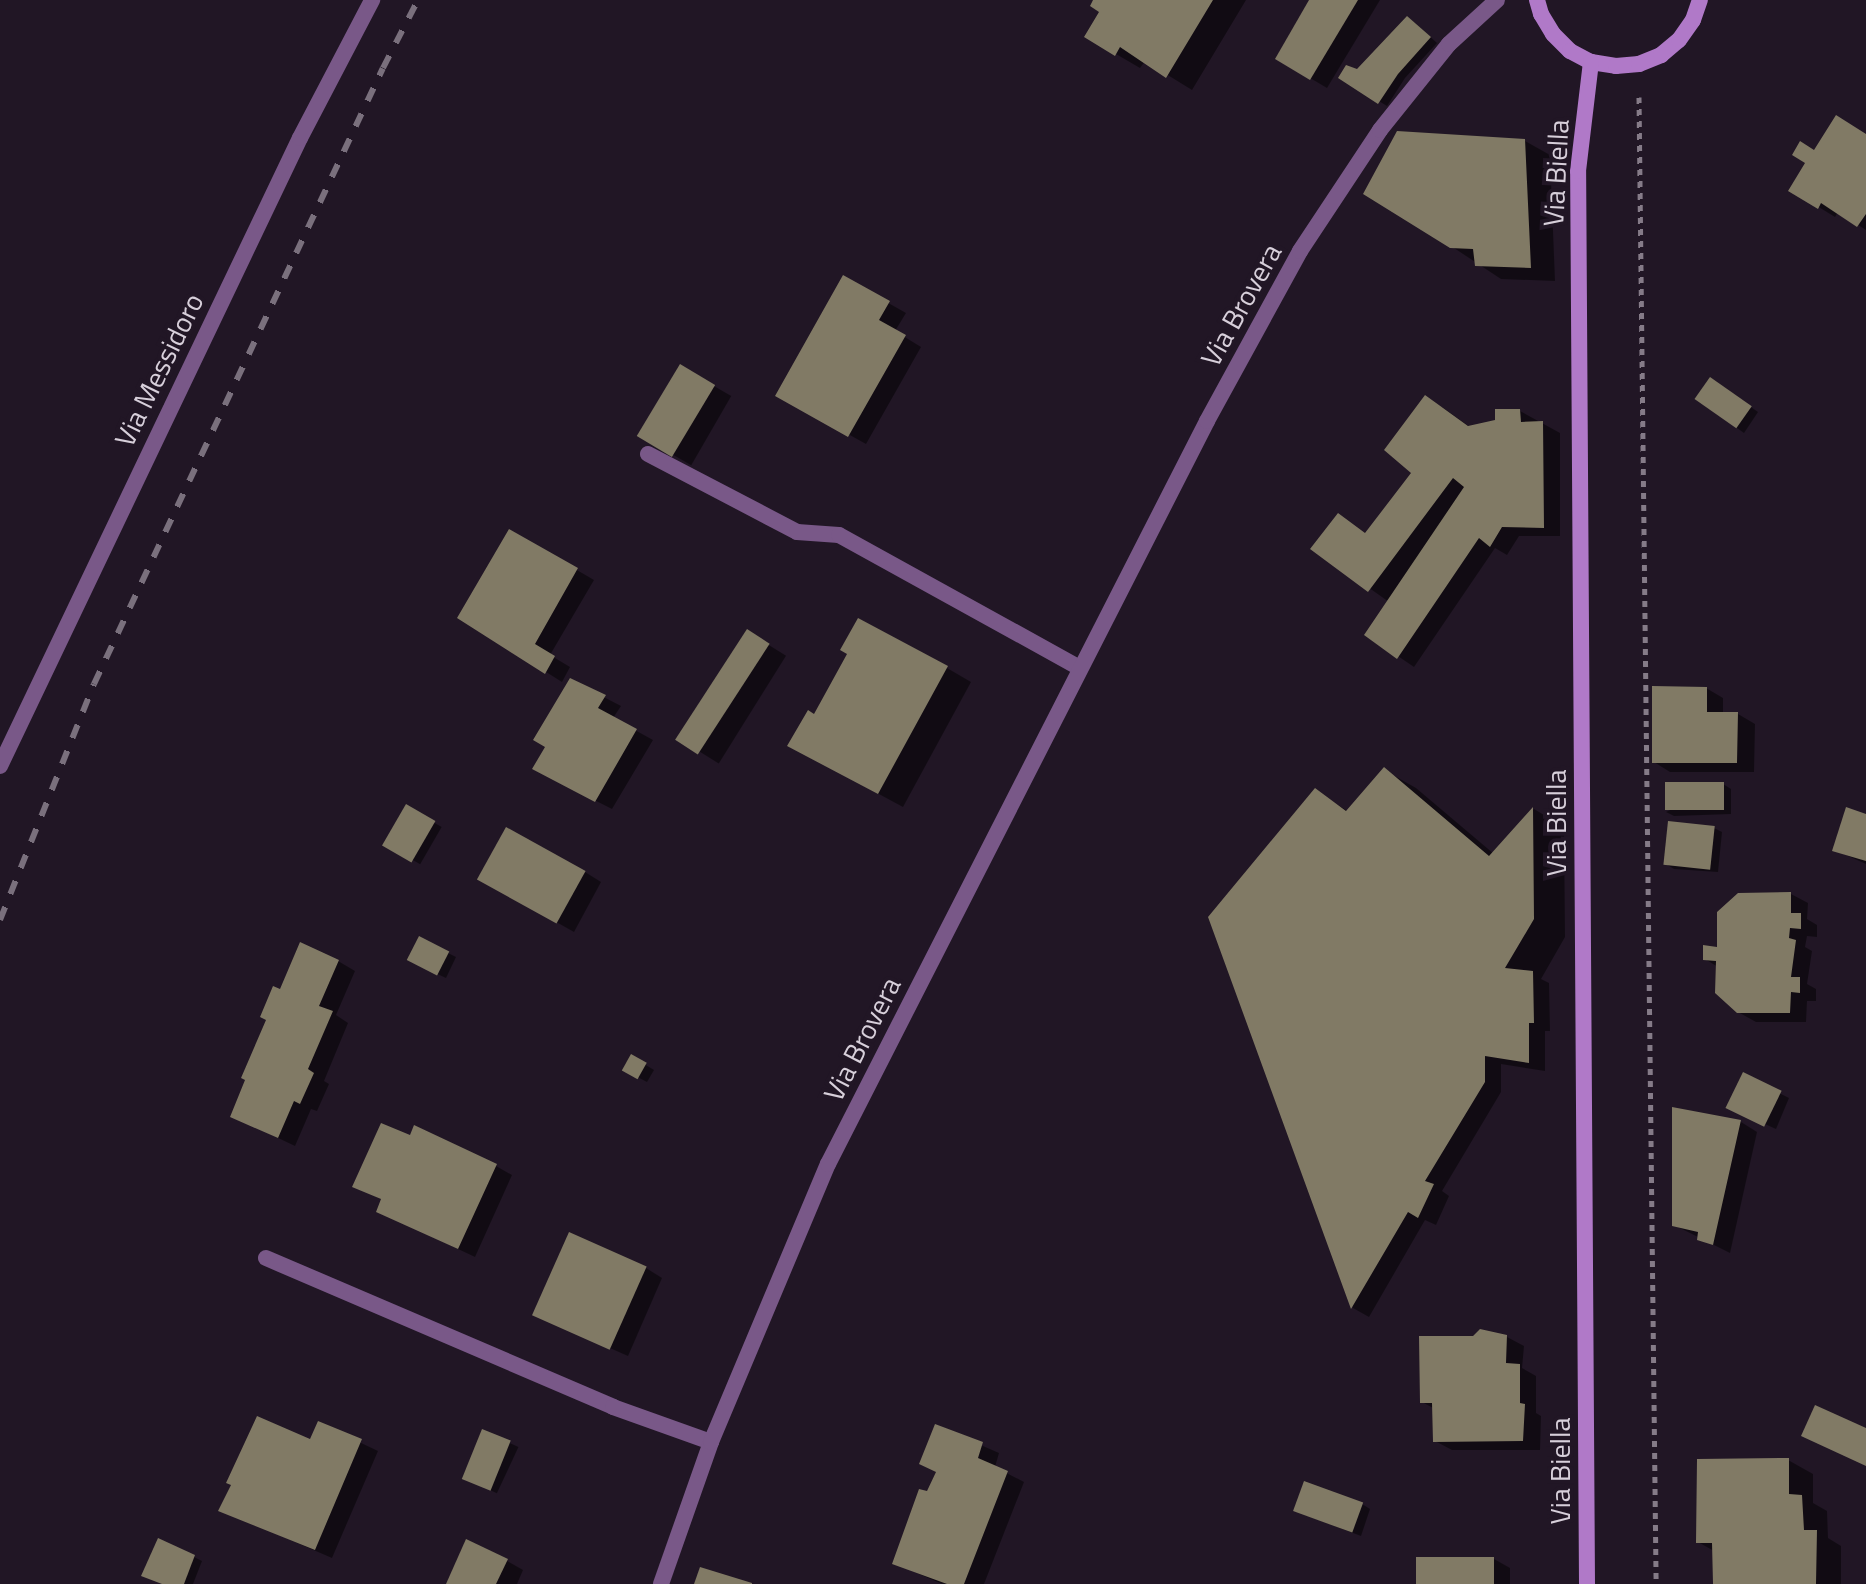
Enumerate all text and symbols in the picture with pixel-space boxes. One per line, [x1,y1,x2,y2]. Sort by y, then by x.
street label: Via Biella [1536,119,1576,227]
street label: Via Brovera [1194,238,1288,372]
street label: Via Messidoro [107,288,211,452]
street label: Via Biella [1539,769,1573,877]
street label: Via Brovera [816,971,908,1107]
street label: Via Biella [1543,1417,1577,1525]

